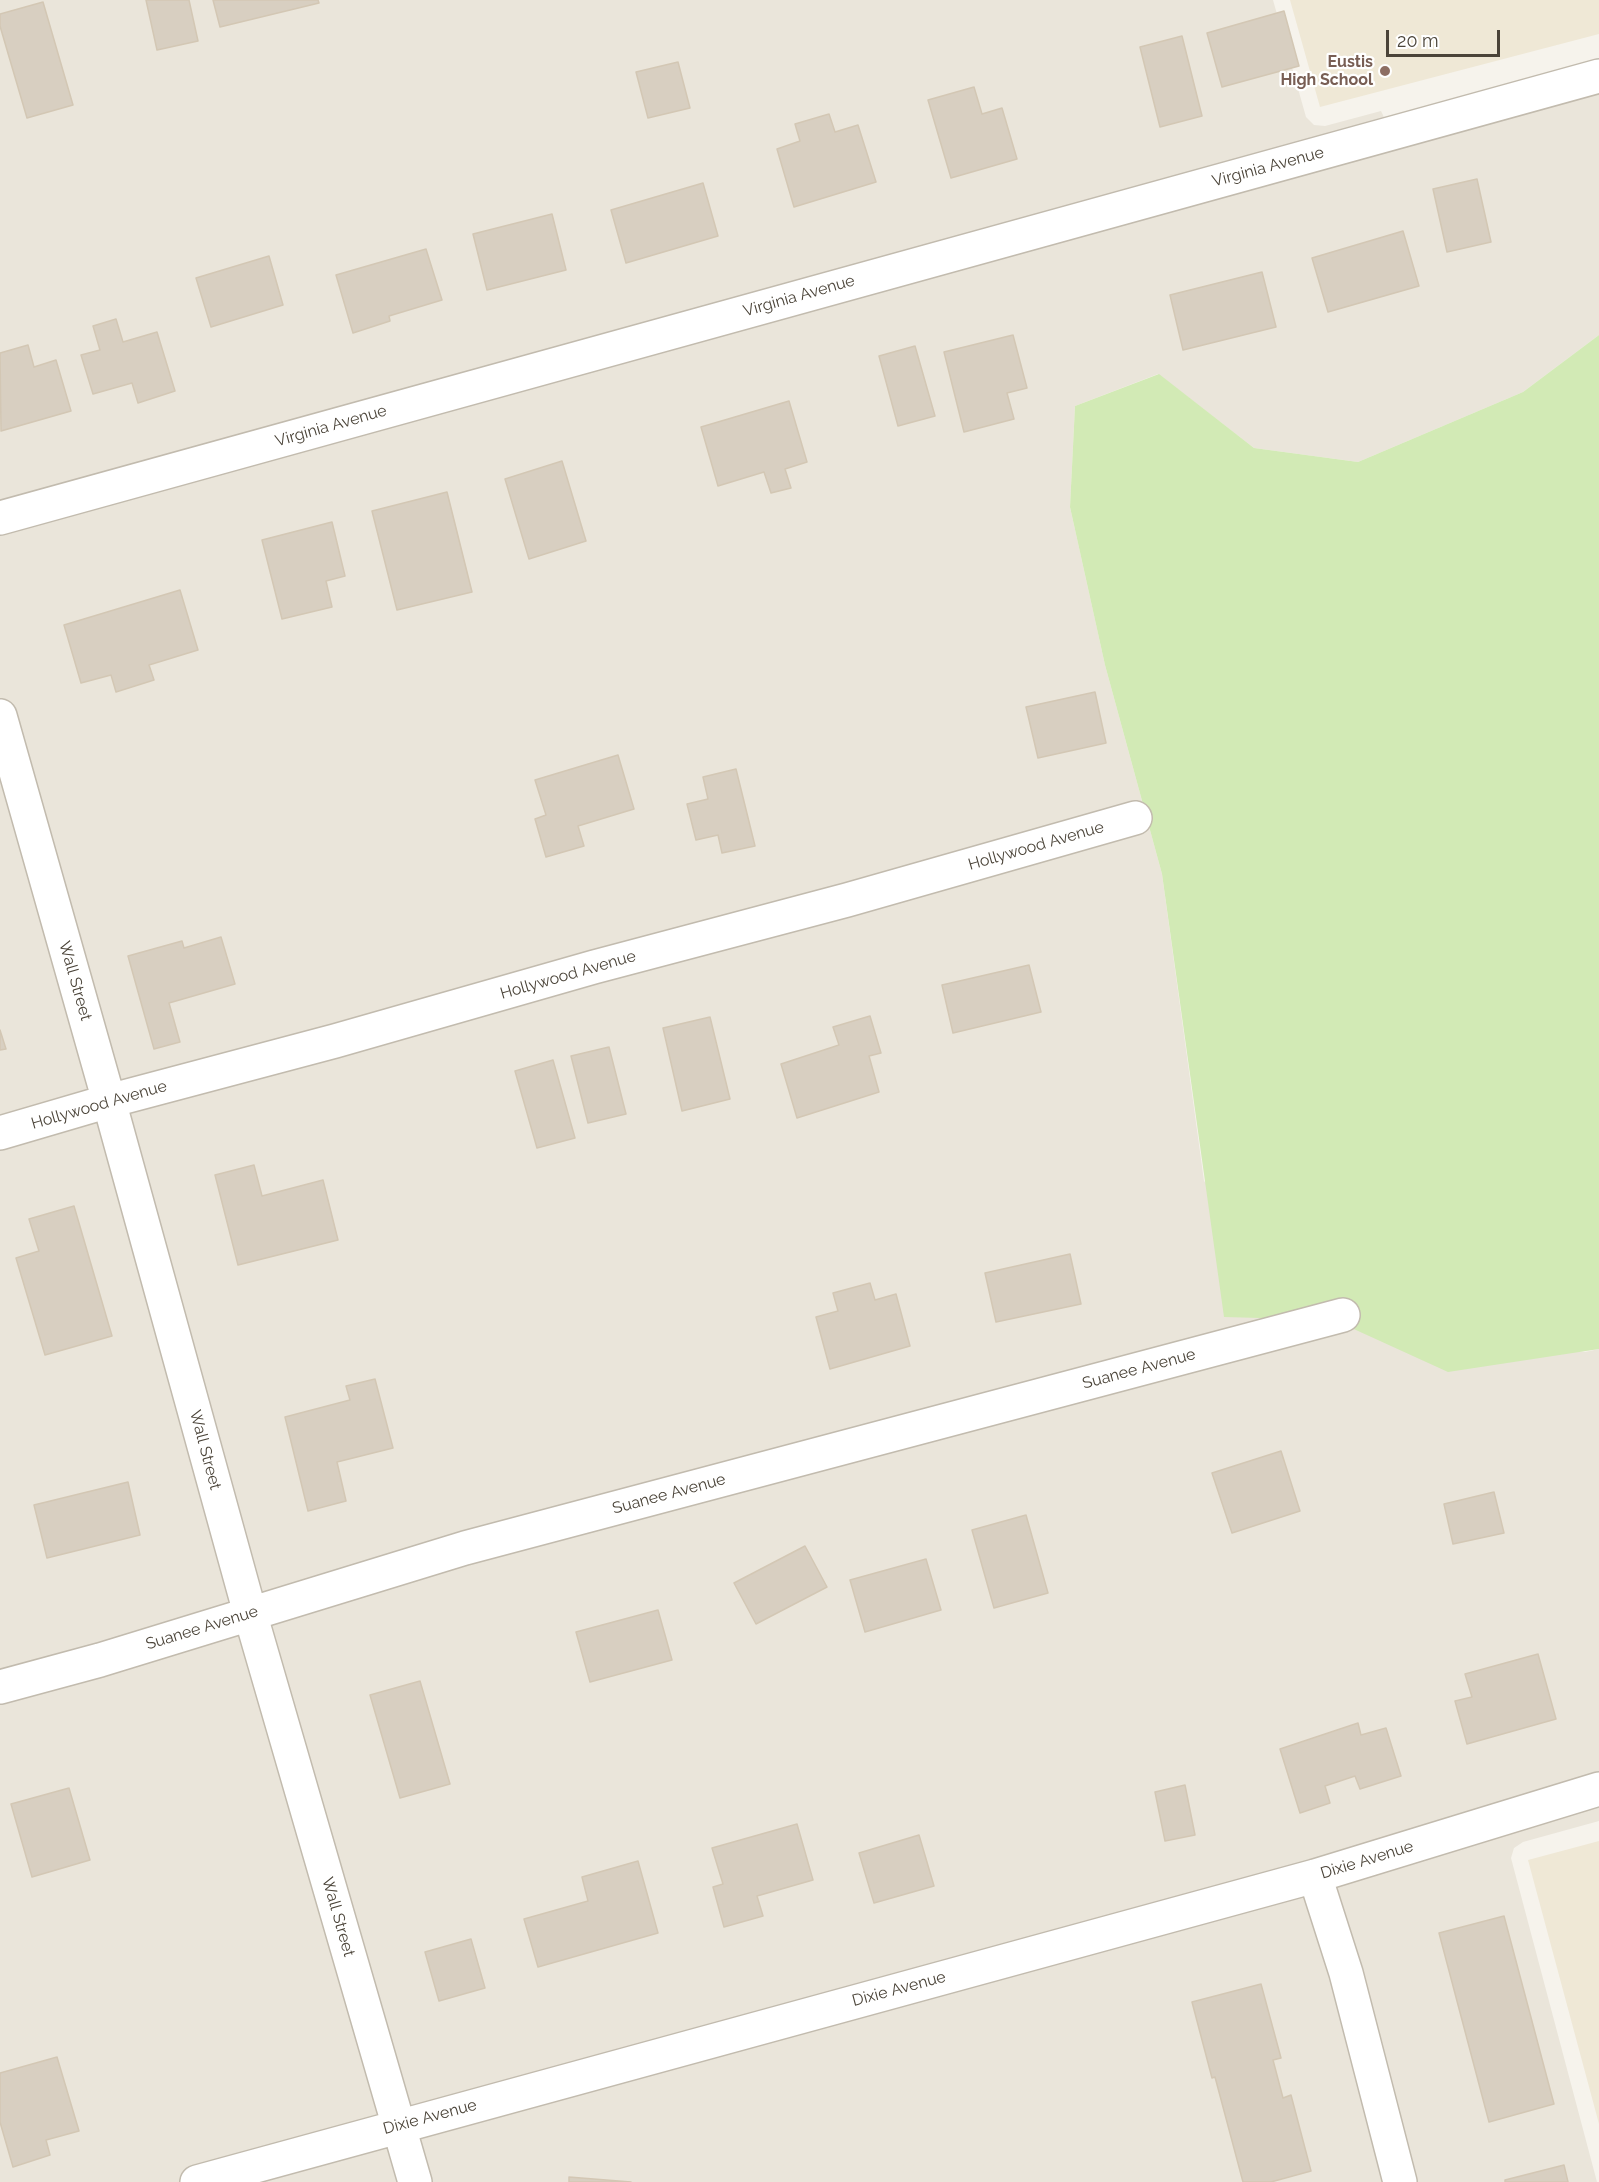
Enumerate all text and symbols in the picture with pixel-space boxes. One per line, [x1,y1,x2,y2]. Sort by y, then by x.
scale bar [1389,18,1503,56]
text: 20 m [1397,30,1439,51]
place label: Eustis High School [1280,52,1373,90]
marker: Eustis High School [1378,64,1392,78]
street label: Virginia Avenue [1210,143,1326,191]
street label: Virginia Avenue [741,271,857,321]
street label: Virginia Avenue [273,401,389,451]
street label: Hollywood Avenue [966,817,1106,875]
street label: Wall Street [55,939,95,1023]
street label: Hollywood Avenue [498,946,638,1004]
street label: Hollywood Avenue [29,1076,169,1134]
street label: Suanee Avenue [1080,1345,1198,1393]
street label: Wall Street [185,1408,225,1492]
street label: Suanee Avenue [610,1470,728,1518]
street label: Suanee Avenue [144,1602,260,1654]
street label: Dixie Avenue [1318,1837,1416,1883]
street label: Wall Street [318,1875,358,1959]
street label: Dixie Avenue [850,1967,948,2011]
street label: Dixie Avenue [381,2095,479,2139]

